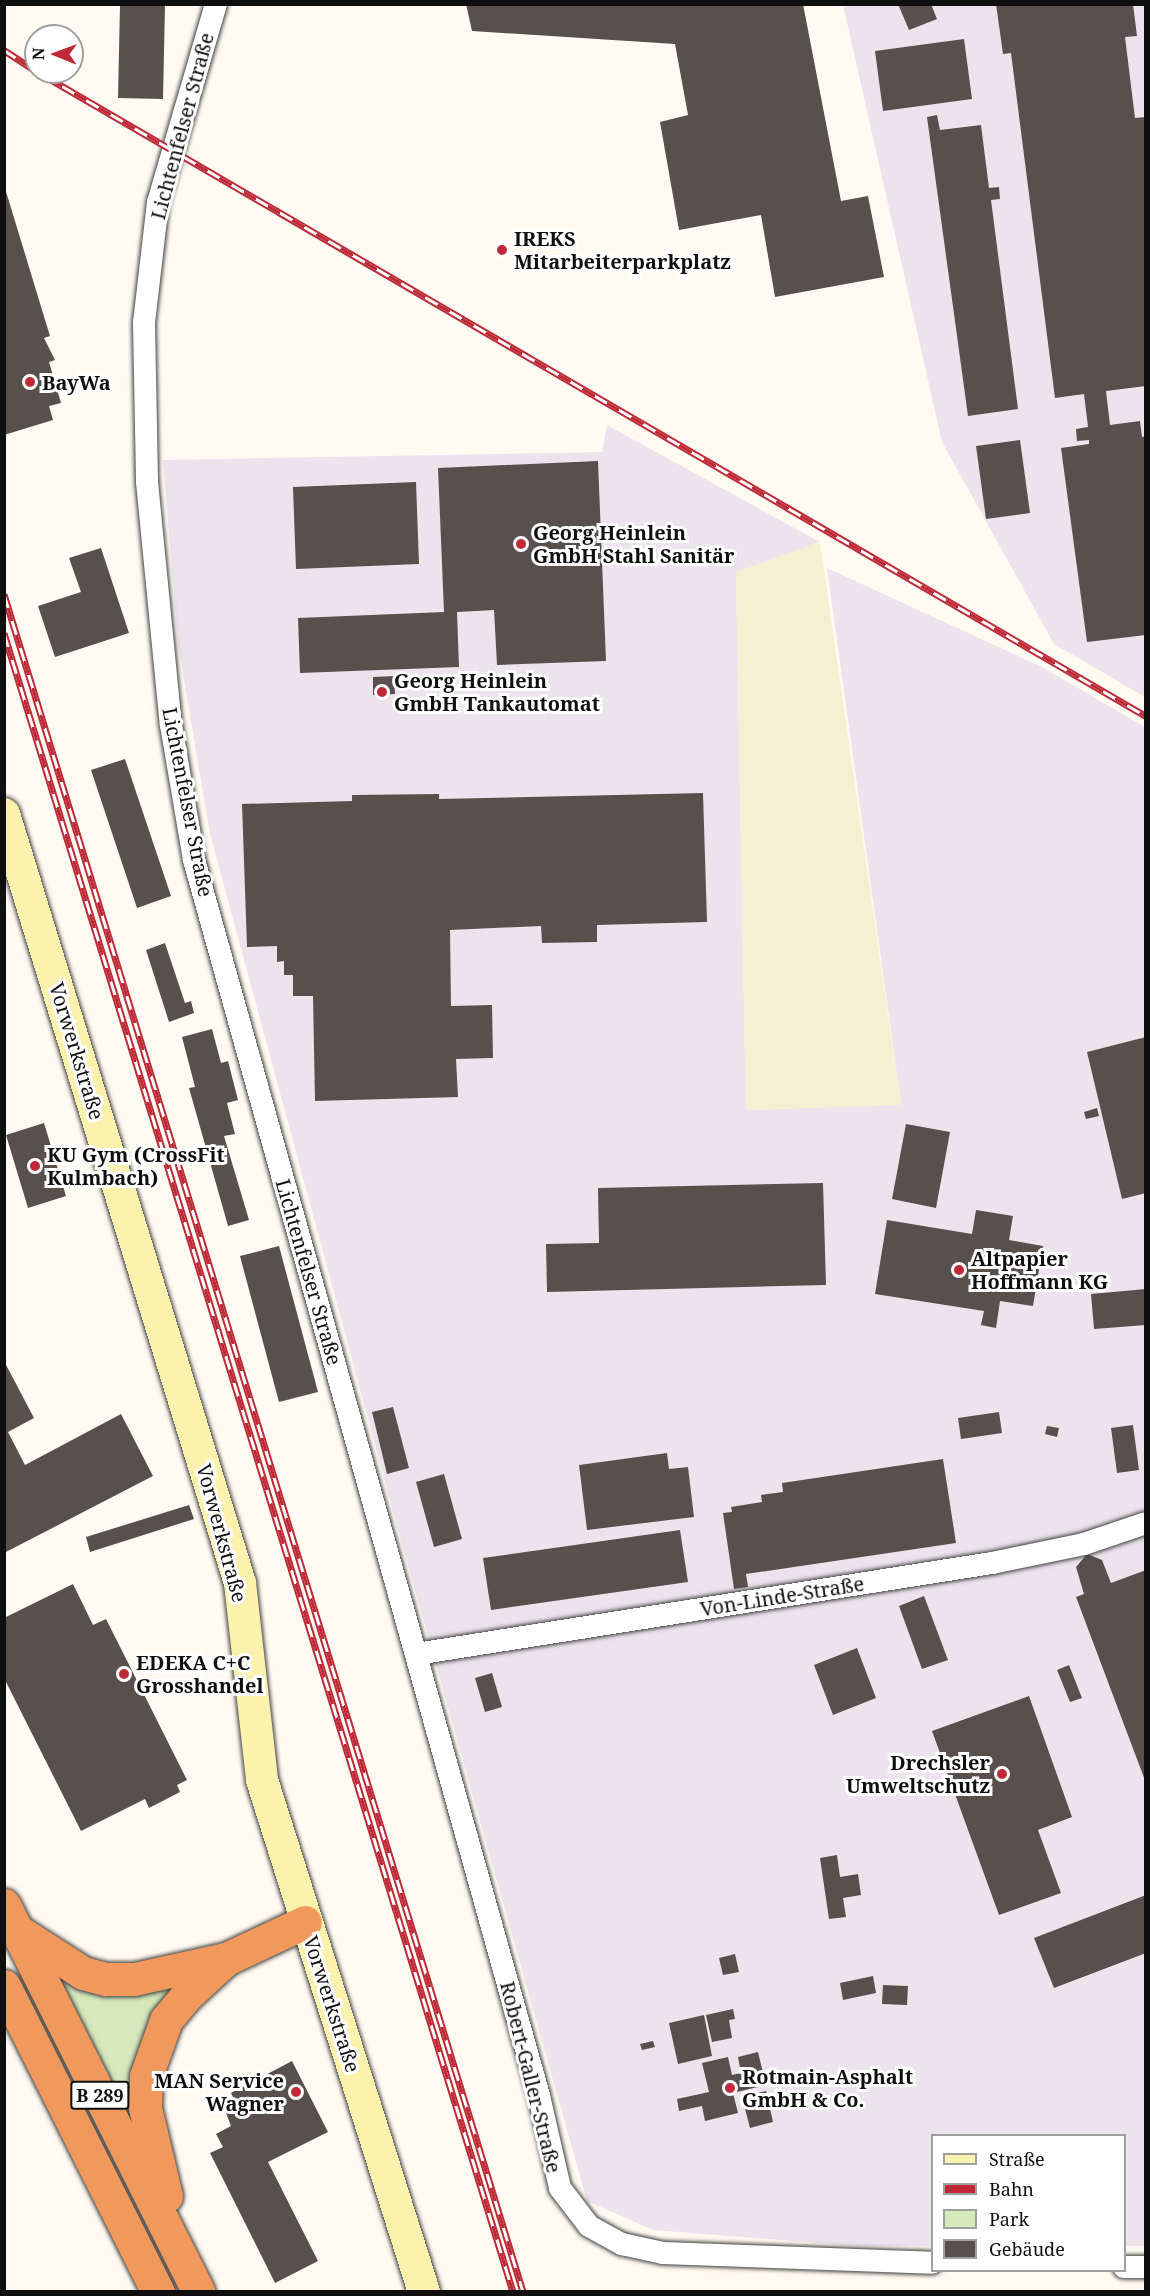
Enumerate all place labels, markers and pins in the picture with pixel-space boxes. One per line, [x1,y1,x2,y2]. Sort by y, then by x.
place label: IREKS Mitarbeiterparkplatz [514,226,731,273]
marker: IREKS Mitarbeiterparkplatz [495,243,509,257]
place label: BayWa [42,370,111,394]
marker: BayWa [23,375,37,389]
place label: Georg Heinlein GmbH Stahl Sanitär [533,520,734,567]
marker: Georg Heinlein GmbH Stahl Sanitär [514,537,528,551]
place label: Georg Heinlein GmbH Tankautomat [394,668,600,715]
marker: Georg Heinlein GmbH Tankautomat [375,685,389,699]
place label: KU Gym (CrossFit Kulmbach) [47,1142,225,1189]
marker: KU Gym (CrossFit Kulmbach) [28,1159,42,1173]
place label: Altpapier Hoffmann KG [971,1246,1108,1293]
marker: Altpapier Hoffmann KG [952,1263,966,1277]
place label: EDEKA C+C Grosshandel [136,1650,264,1697]
marker: EDEKA C+C Grosshandel [117,1667,131,1681]
place label: Drechsler Umweltschutz [846,1750,990,1797]
marker: Drechsler Umweltschutz [995,1767,1009,1781]
place label: Rotmain-Asphalt GmbH & Co. [742,2064,913,2111]
place label: MAN Service Wagner [154,2068,284,2115]
marker: Rotmain-Asphalt GmbH & Co. [723,2081,737,2095]
marker: MAN Service Wagner [289,2085,303,2099]

